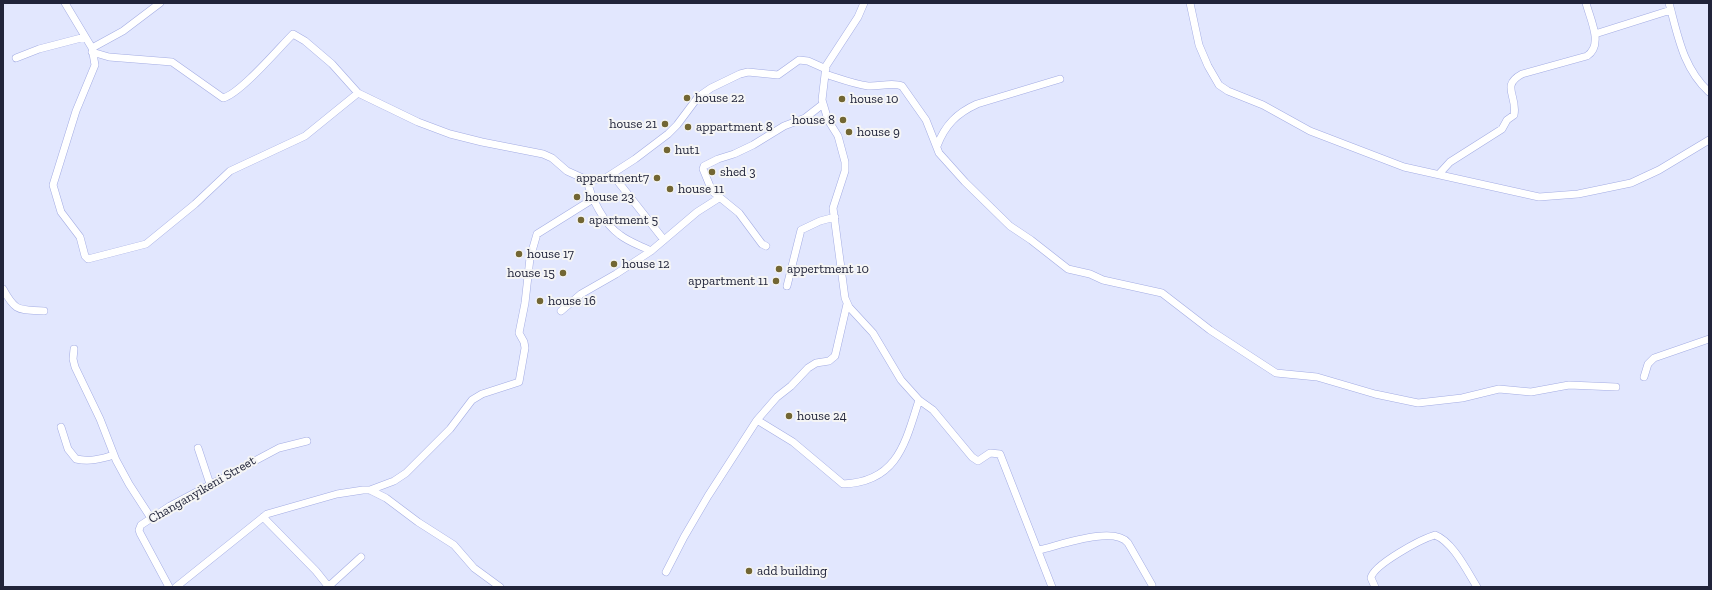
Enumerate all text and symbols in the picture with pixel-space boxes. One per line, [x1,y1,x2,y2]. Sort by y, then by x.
place label: house 22 [695,90,744,106]
place label: house 10 [850,91,898,107]
marker: house 22 [682,93,692,103]
marker: house 10 [837,94,847,104]
place label: house 8 [792,112,835,128]
marker: house 8 [838,115,848,125]
place label: house 21 [609,116,657,132]
marker: house 21 [660,119,670,129]
place label: appartment 8 [696,119,773,135]
marker: appartment 8 [683,122,693,132]
place label: house 9 [857,124,900,140]
marker: house 9 [844,127,854,137]
place label: hut1 [675,142,699,158]
marker: hut1 [662,145,672,155]
place label: shed 3 [720,164,756,180]
marker: shed 3 [707,167,717,177]
place label: appartment7 [576,170,649,186]
marker: appartment7 [652,173,662,183]
place label: house 11 [678,181,724,197]
marker: house 11 [665,184,675,194]
place label: house 23 [585,189,634,205]
marker: house 23 [572,192,582,202]
place label: apartment 5 [589,212,658,228]
marker: apartment 5 [576,215,586,225]
place label: house 17 [527,246,574,262]
marker: house 17 [514,249,524,259]
place label: house 12 [622,256,670,272]
marker: house 12 [609,259,619,269]
place label: appertment 10 [787,261,869,277]
marker: appertment 10 [774,264,784,274]
place label: house 15 [507,265,555,281]
marker: house 15 [558,268,568,278]
place label: appartment 11 [688,273,768,289]
marker: appartment 11 [771,276,781,286]
place label: house 16 [548,293,596,309]
marker: house 16 [535,296,545,306]
place label: house 24 [797,408,847,424]
marker: house 24 [784,411,794,421]
street label: Changanyikeni Street [146,453,258,527]
place label: add building [757,563,827,579]
marker: add building [744,566,754,576]

